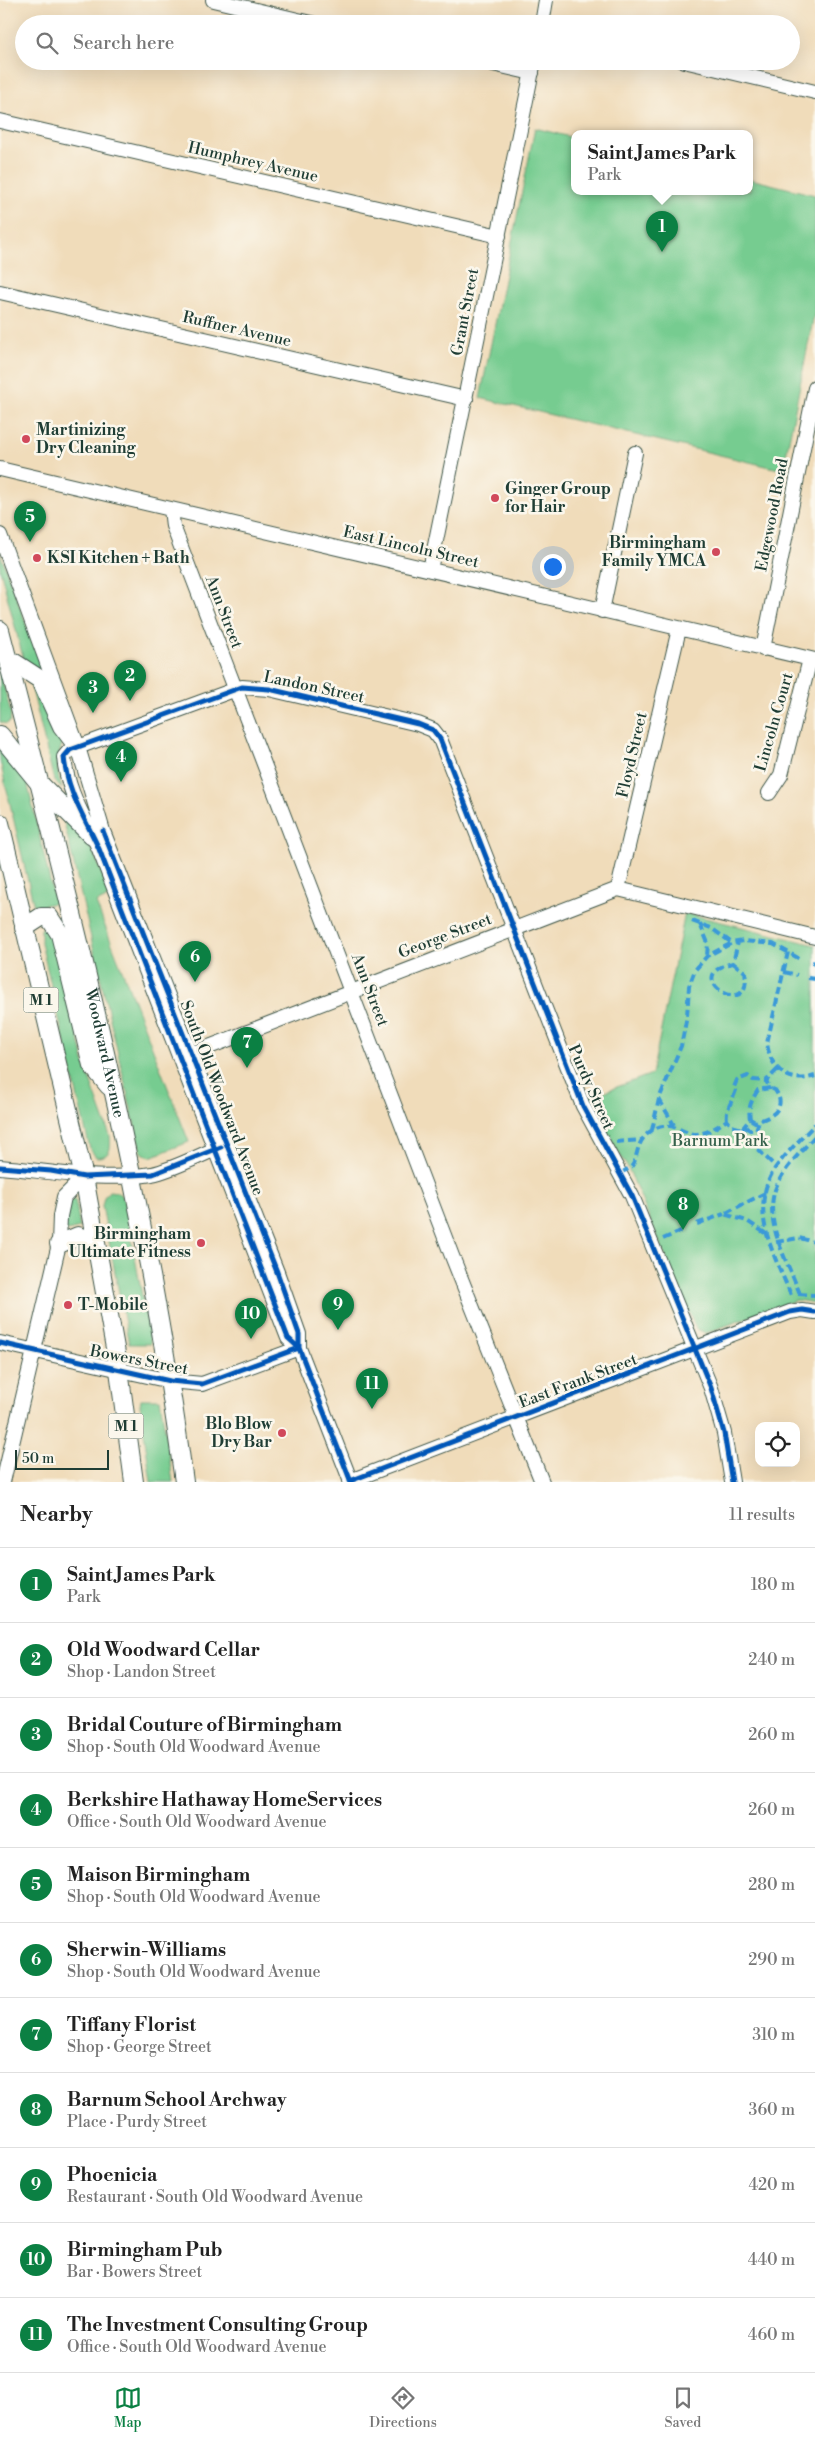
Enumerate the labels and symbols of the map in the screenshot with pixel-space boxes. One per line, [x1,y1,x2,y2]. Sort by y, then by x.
street label: Humphrey Avenue [186,137,320,187]
pin: 1 [646,211,678,252]
street label: Grant Street [447,266,483,357]
street label: Ruffner Avenue [181,307,293,351]
place label: Martinizing Dry Cleaning [36,420,137,458]
marker: Martinizing Dry Cleaning [20,433,32,445]
street label: Edgewood Road [751,457,793,573]
place label: Ginger Group for Hair [505,479,611,517]
marker: Ginger Group for Hair [489,492,501,504]
pin: 5 [14,501,46,542]
street label: East Lincoln Street [341,522,481,572]
place label: Birmingham Family YMCA [602,533,707,571]
marker: Birmingham Family YMCA [710,546,722,558]
place label: KSI Kitchen + Bath [47,548,190,568]
marker: KSI Kitchen + Bath [31,552,43,564]
your location [540,554,566,580]
street label: Ann Street [201,572,247,652]
pin: 2 [114,660,146,701]
street label: Landon Street [262,667,367,708]
street label: Lincoln Court [750,670,798,774]
pin: 3 [77,672,109,713]
street label: Floyd Street [612,710,652,800]
pin: 4 [105,741,137,782]
street label: George Street [395,909,495,963]
pin: 6 [179,941,211,982]
street label: Ann Street [347,950,393,1030]
street label: Woodward Avenue [80,986,129,1120]
road number: M 1 [23,988,58,1012]
street label: South Old Woodward Avenue [175,998,269,1198]
pin: 7 [231,1027,263,1068]
street label: Purdy Street [563,1041,619,1133]
park label: Barnum Park [671,1131,770,1151]
pin: 8 [667,1189,699,1230]
place label: Birmingham Ultimate Fitness [69,1224,191,1262]
marker: Birmingham Ultimate Fitness [195,1237,207,1249]
pin: 9 [322,1289,354,1330]
place label: T-Mobile [78,1295,148,1315]
pin: 10 [235,1298,267,1339]
marker: T-Mobile [62,1299,74,1311]
street label: Bowers Street [87,1340,190,1379]
street label: East Frank Street [516,1349,640,1413]
pin: 11 [356,1368,388,1409]
road number: M 1 [108,1414,144,1438]
place label: Blo Blow Dry Bar [205,1414,273,1452]
marker: Blo Blow Dry Bar [276,1427,288,1439]
scale bar [15,1447,109,1470]

